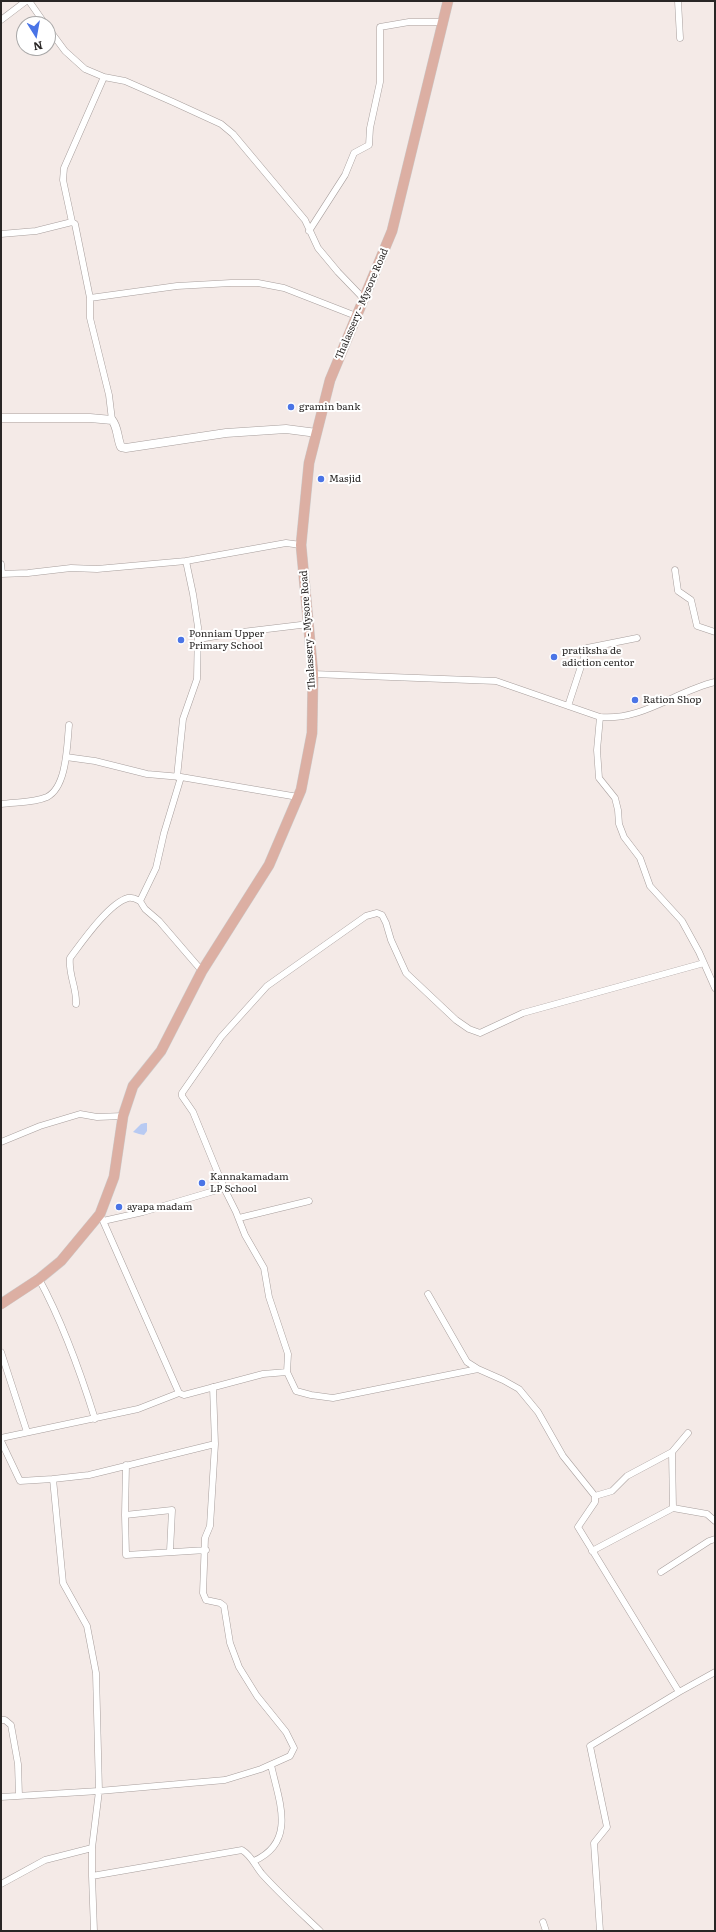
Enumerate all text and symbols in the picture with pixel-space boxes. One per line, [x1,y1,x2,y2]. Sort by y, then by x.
north arrow [16,16,56,56]
text: N [32,38,44,56]
street label: Thalassery - Mysore Road [333,247,391,361]
place label: gramin bank [299,401,360,413]
marker: gramin bank [286,402,296,412]
place label: Masjid [329,473,361,485]
marker: Masjid [316,474,326,484]
street label: Thalassery - Mysore Road [298,570,318,690]
place label: Ponniam Upper Primary School [189,628,264,652]
marker: Ponniam Upper Primary School [176,635,186,645]
place label: pratiksha de adiction centor [562,645,634,668]
marker: pratiksha de adiction centor [549,652,559,662]
place label: Ration Shop [643,694,701,706]
marker: Ration Shop [630,695,640,705]
place label: Kannakamadam LP School [210,1171,289,1194]
marker: Kannakamadam LP School [197,1178,207,1188]
place label: ayapa madam [127,1201,192,1213]
marker: ayapa madam [114,1202,124,1212]

